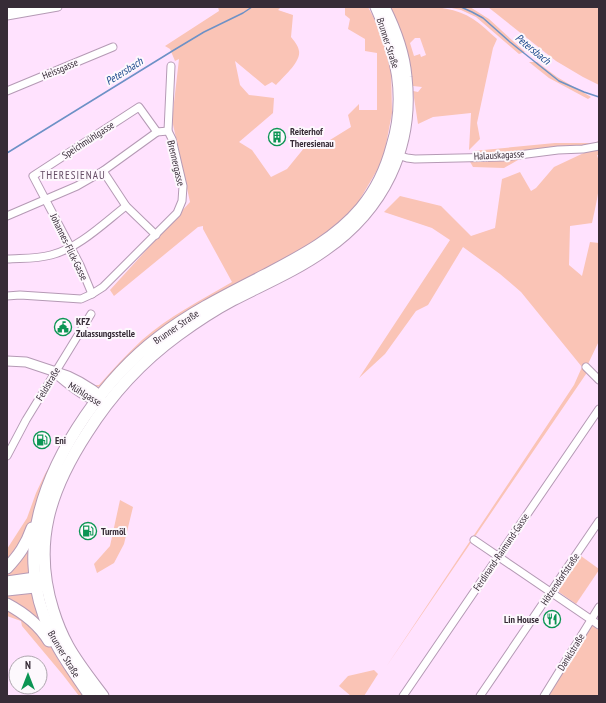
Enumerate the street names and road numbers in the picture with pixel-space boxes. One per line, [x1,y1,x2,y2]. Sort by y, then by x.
street label: Brunner Straße [374,16,402,70]
street label: Heissgasse [40,56,80,82]
street label: Speichmühlgasse [59,118,117,162]
street label: Brennergasse [164,139,188,187]
street label: Halauskagasse [473,147,525,163]
street label: Johannes-Flick-Gasse [47,211,91,283]
street label: Brunner Straße [151,307,201,347]
street label: Feldstraße [33,365,63,403]
street label: Mühlgasse [66,379,104,409]
street label: Ferdinand-Raimund-Gasse [470,511,532,593]
street label: Hötzendorfstraße [538,550,582,608]
street label: Brunner Straße [45,628,83,680]
street label: Danklstraße [554,631,588,673]

